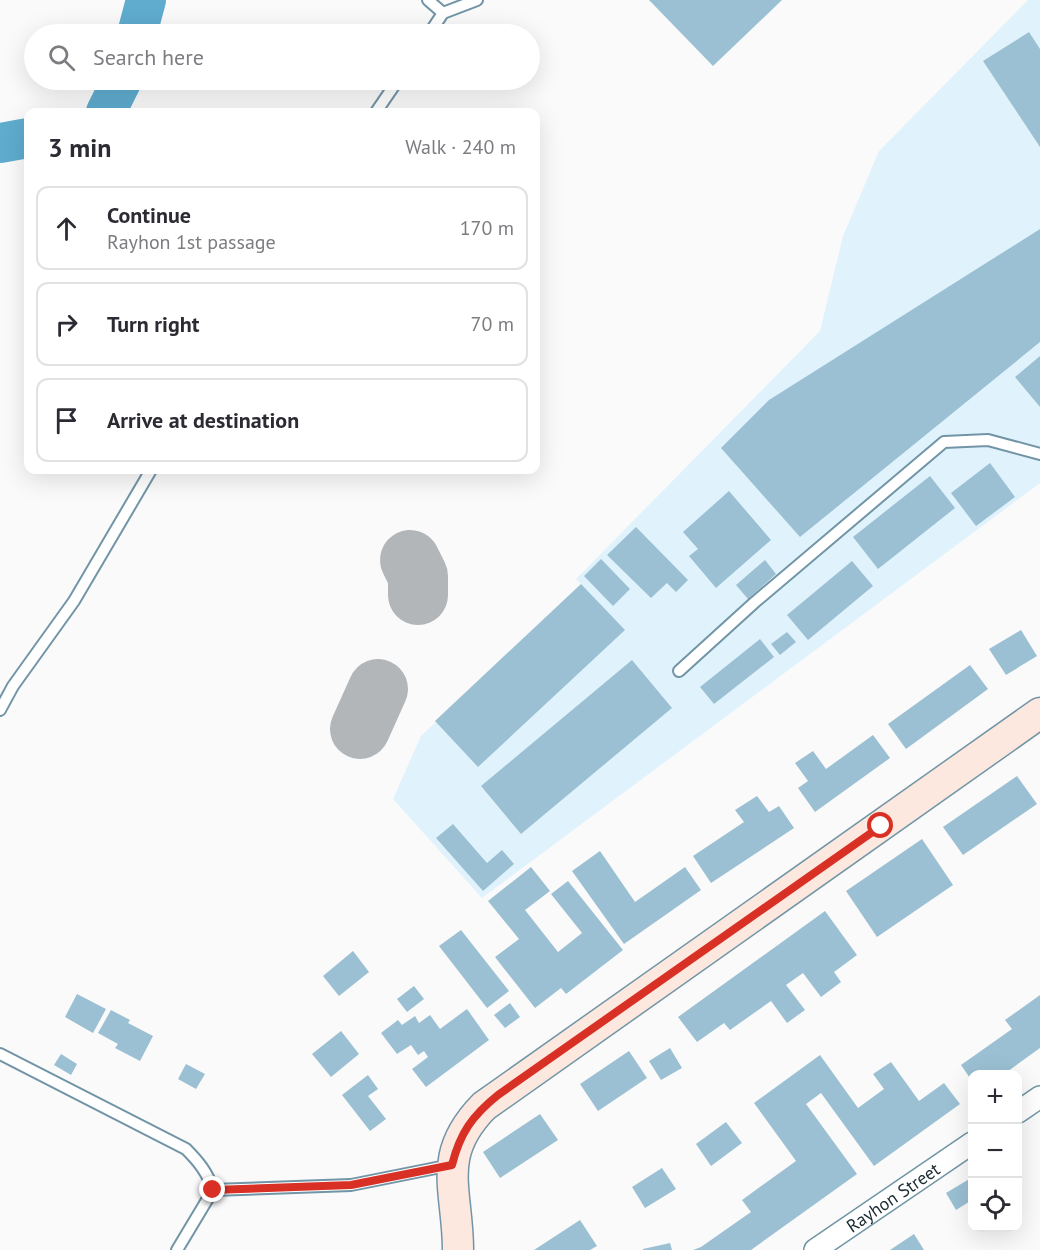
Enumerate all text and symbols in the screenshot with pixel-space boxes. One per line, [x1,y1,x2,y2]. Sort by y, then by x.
search box [24,24,540,90]
icon: search [45,41,78,74]
text: Search here [93,43,204,71]
text: 3 min [48,131,111,164]
text: Walk · 240 m [405,134,516,160]
text: Continue [107,201,191,229]
icon: ahead [50,212,83,245]
text: 170 m [460,215,514,241]
text: Rayhon 1st passage [107,229,276,255]
icon: right [50,308,83,341]
text: Turn right [107,310,199,338]
text: 70 m [471,311,514,337]
icon: arrive [50,404,83,437]
text: Arrive at destination [107,406,299,434]
route start [867,812,893,838]
map controls [968,1070,1022,1232]
button: + [968,1070,1022,1124]
button: − [968,1124,1022,1178]
street label: Rayhon Street [842,1157,944,1237]
route end [199,1176,225,1202]
button: locate [968,1178,1022,1232]

